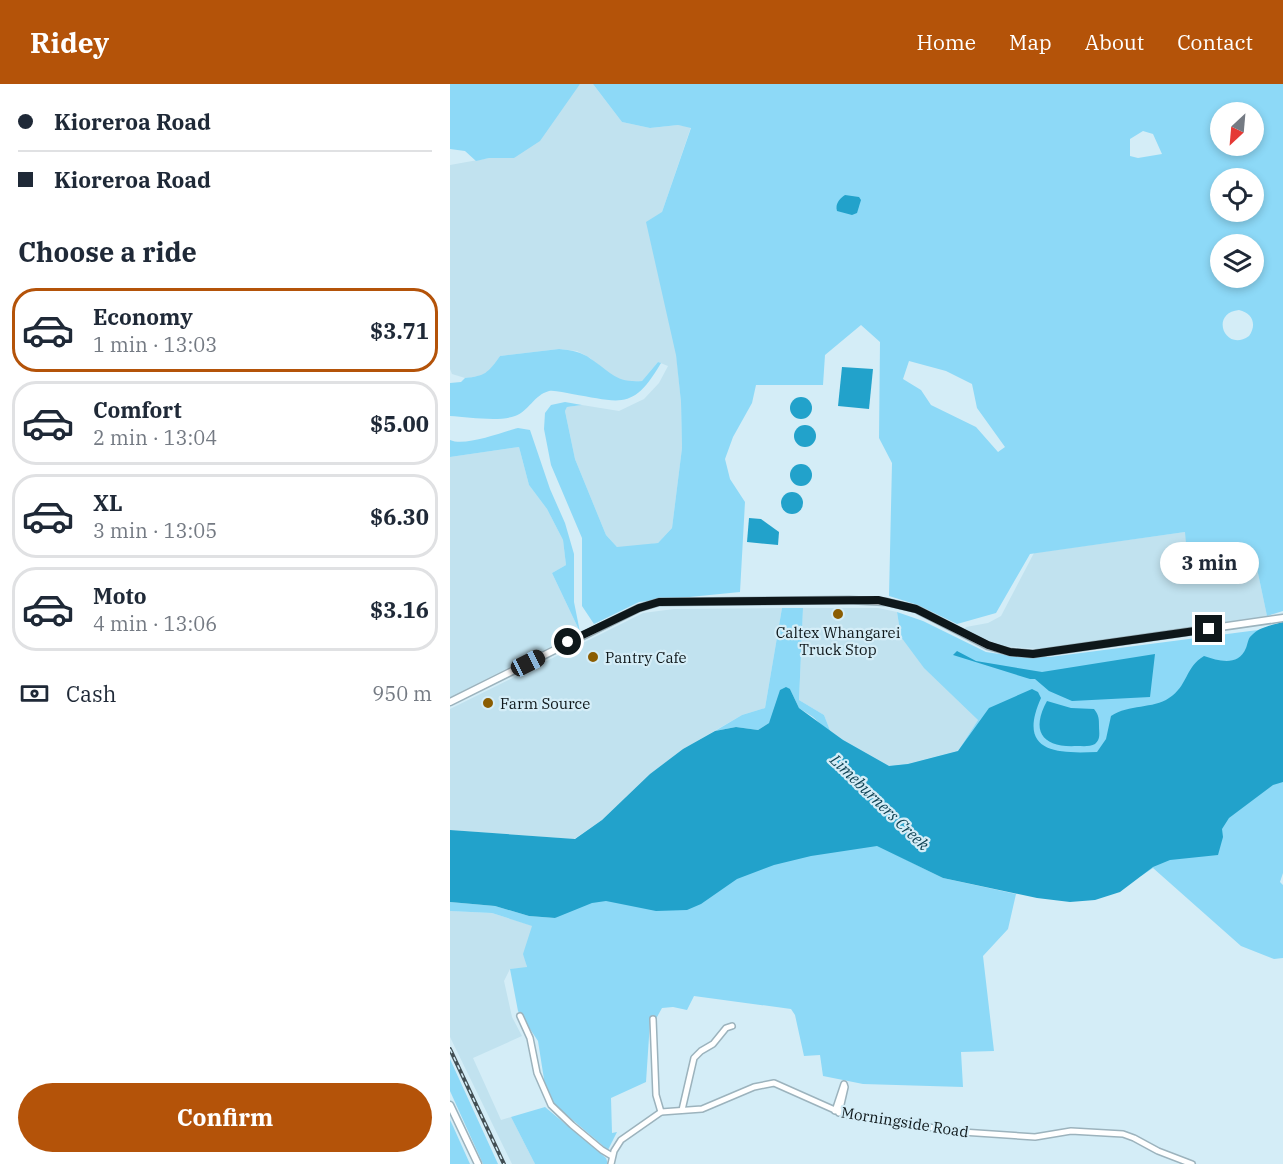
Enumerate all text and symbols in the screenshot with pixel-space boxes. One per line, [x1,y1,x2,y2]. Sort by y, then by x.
text: Ridey [30,24,109,61]
text: Home [916,28,976,56]
text: Map [1009,28,1052,56]
text: About [1085,28,1144,56]
text: Contact [1177,28,1253,56]
north arrow [1210,102,1264,156]
map controls [1210,102,1264,288]
text: Kioreroa Road [54,107,211,136]
text: Kioreroa Road [54,165,211,194]
button: locate [1210,168,1264,222]
text: Choose a ride [18,234,197,269]
button: layers [1210,234,1264,288]
text: Economy [93,302,193,331]
icon: car [21,303,75,357]
text: $3.71 [370,316,429,345]
text: 1 min · 13:03 [93,331,217,358]
text: Comfort [93,395,182,424]
icon: car [21,396,75,450]
text: $5.00 [370,409,429,438]
text: 2 min · 13:04 [93,424,217,451]
text: XL [93,488,123,517]
icon: car [21,489,75,543]
text: $6.30 [370,502,429,531]
text: 3 min · 13:05 [93,517,217,544]
callout: 3 min [1160,542,1258,584]
text: 3 min [1182,549,1238,576]
text: Moto [93,581,147,610]
icon: car [21,582,75,636]
text: $3.16 [370,595,429,624]
marker: Caltex Whangarei Truck Stop [831,607,845,621]
text: 4 min · 13:06 [93,610,217,637]
route end [1195,615,1222,642]
place label: Caltex Whangarei Truck Stop [776,623,901,659]
route start [554,628,581,655]
car [508,647,548,679]
place label: Pantry Cafe [605,648,687,667]
marker: Pantry Cafe [586,650,600,664]
icon: cash [18,677,51,710]
text: Cash [66,679,117,708]
text: 950 m [372,680,432,707]
place label: Farm Source [500,694,590,713]
marker: Farm Source [481,696,495,710]
water label: Limeburners Creek [826,749,934,855]
button: Confirm [18,1083,432,1152]
street label: Morningside Road [840,1103,970,1141]

